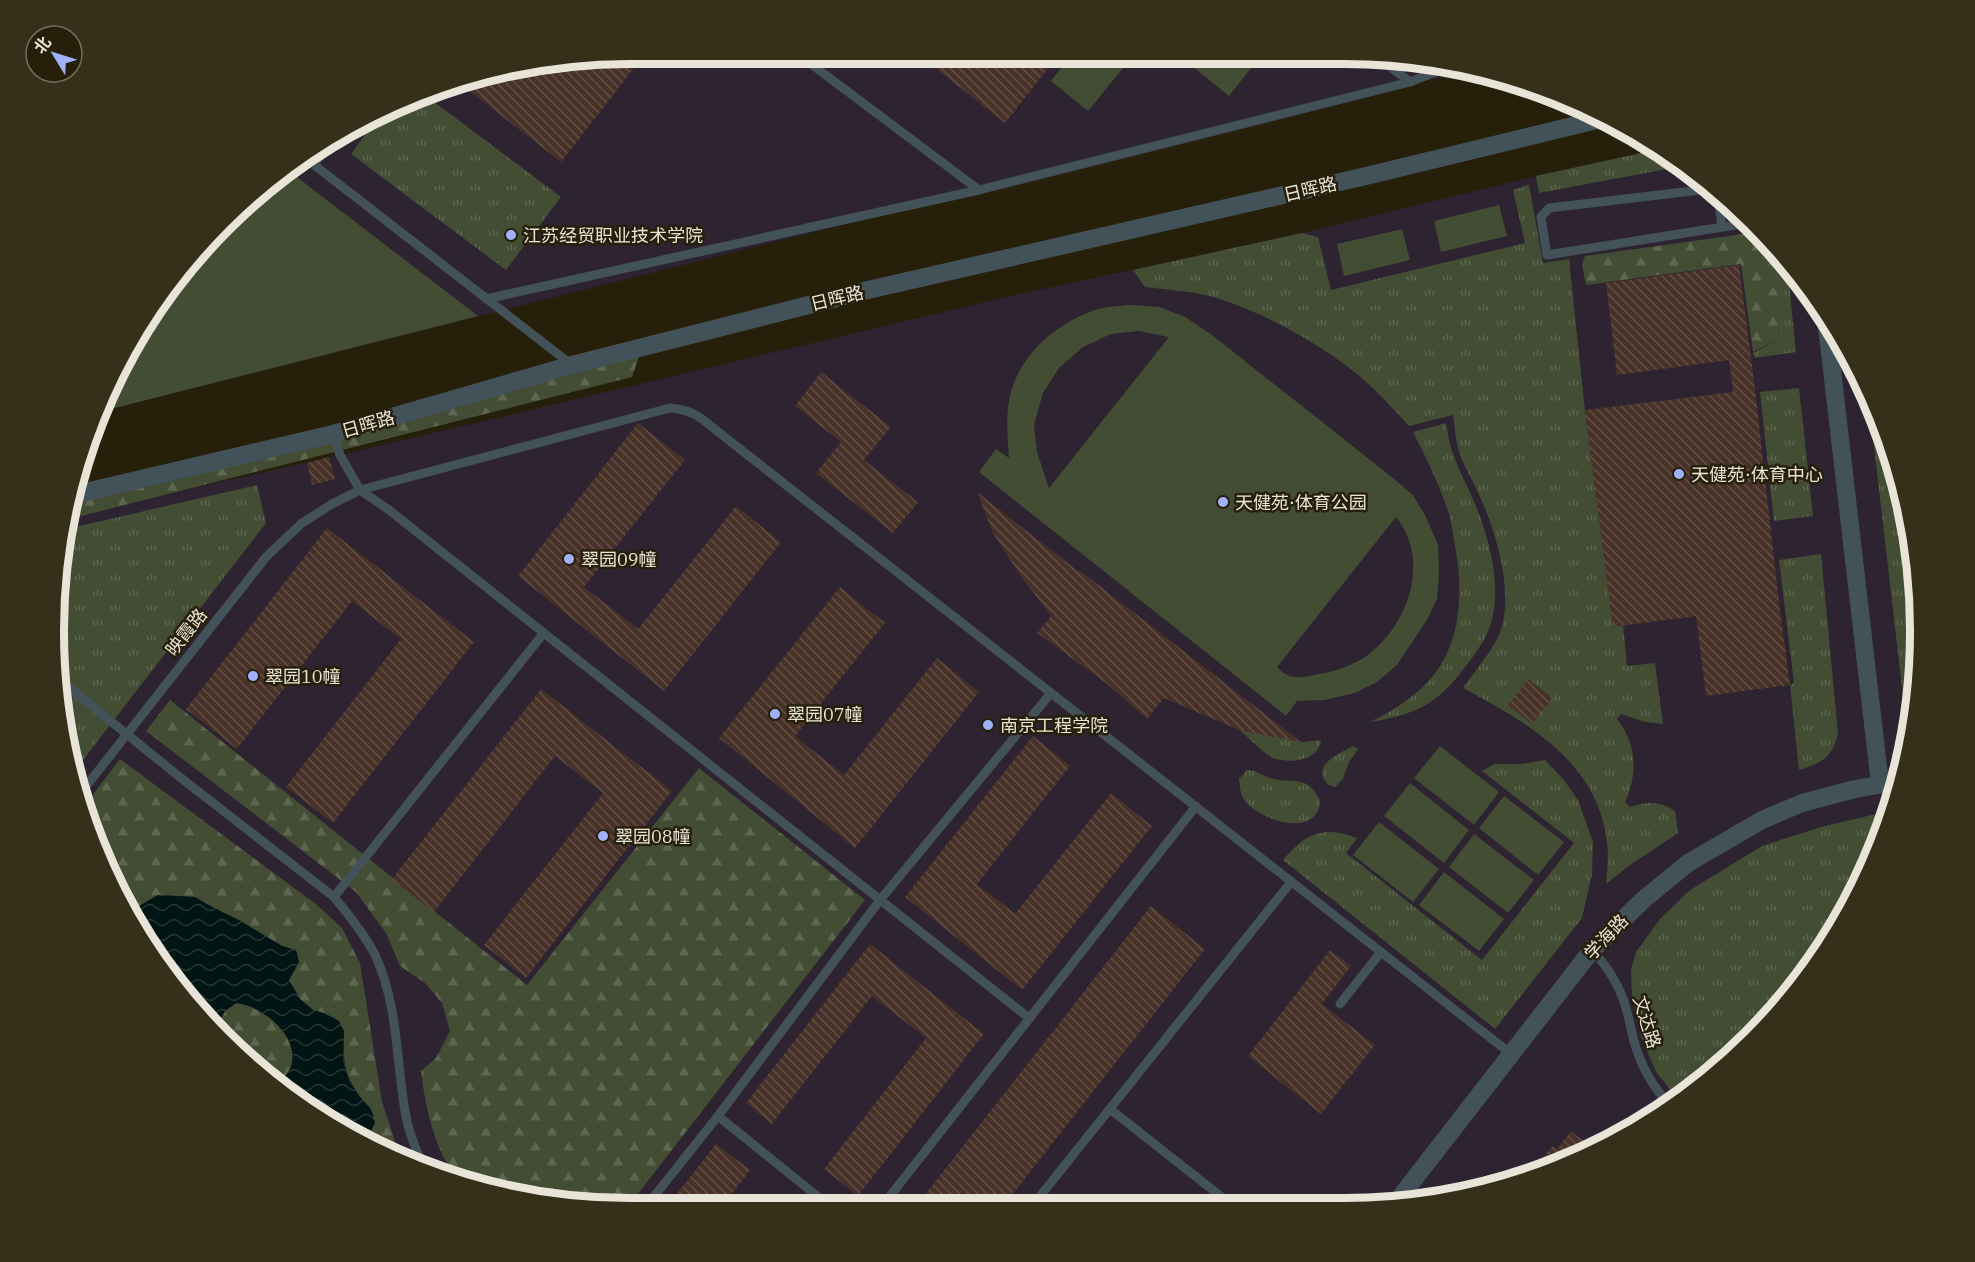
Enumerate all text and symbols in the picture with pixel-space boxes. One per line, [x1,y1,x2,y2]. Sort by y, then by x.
north arrow [24,24,84,84]
text: 北 [29,32,55,57]
street label: 日晖路 [1281,172,1339,206]
place label: 江苏经贸职业技术学院 [523,224,703,247]
marker: 江苏经贸职业技术学院 [504,228,518,242]
street label: 日晖路 [808,280,866,316]
street label: 日晖路 [339,406,397,442]
place label: 天健苑·体育中心 [1691,463,1823,486]
marker: 天健苑·体育中心 [1672,467,1686,481]
place label: 天健苑·体育公园 [1235,491,1367,514]
marker: 天健苑·体育公园 [1216,495,1230,509]
place label: 翠园09幢 [581,548,657,571]
marker: 翠园09幢 [562,552,576,566]
street label: 映霞路 [160,604,212,660]
place label: 翠园10幢 [265,665,341,688]
marker: 翠园10幢 [246,669,260,683]
place label: 翠园07幢 [787,703,863,726]
marker: 翠园07幢 [768,707,782,721]
place label: 南京工程学院 [1000,714,1108,737]
marker: 南京工程学院 [981,718,995,732]
place label: 翠园08幢 [615,825,691,848]
marker: 翠园08幢 [596,829,610,843]
street label: 学海路 [1579,909,1633,965]
street label: 文达路 [1628,993,1666,1051]

